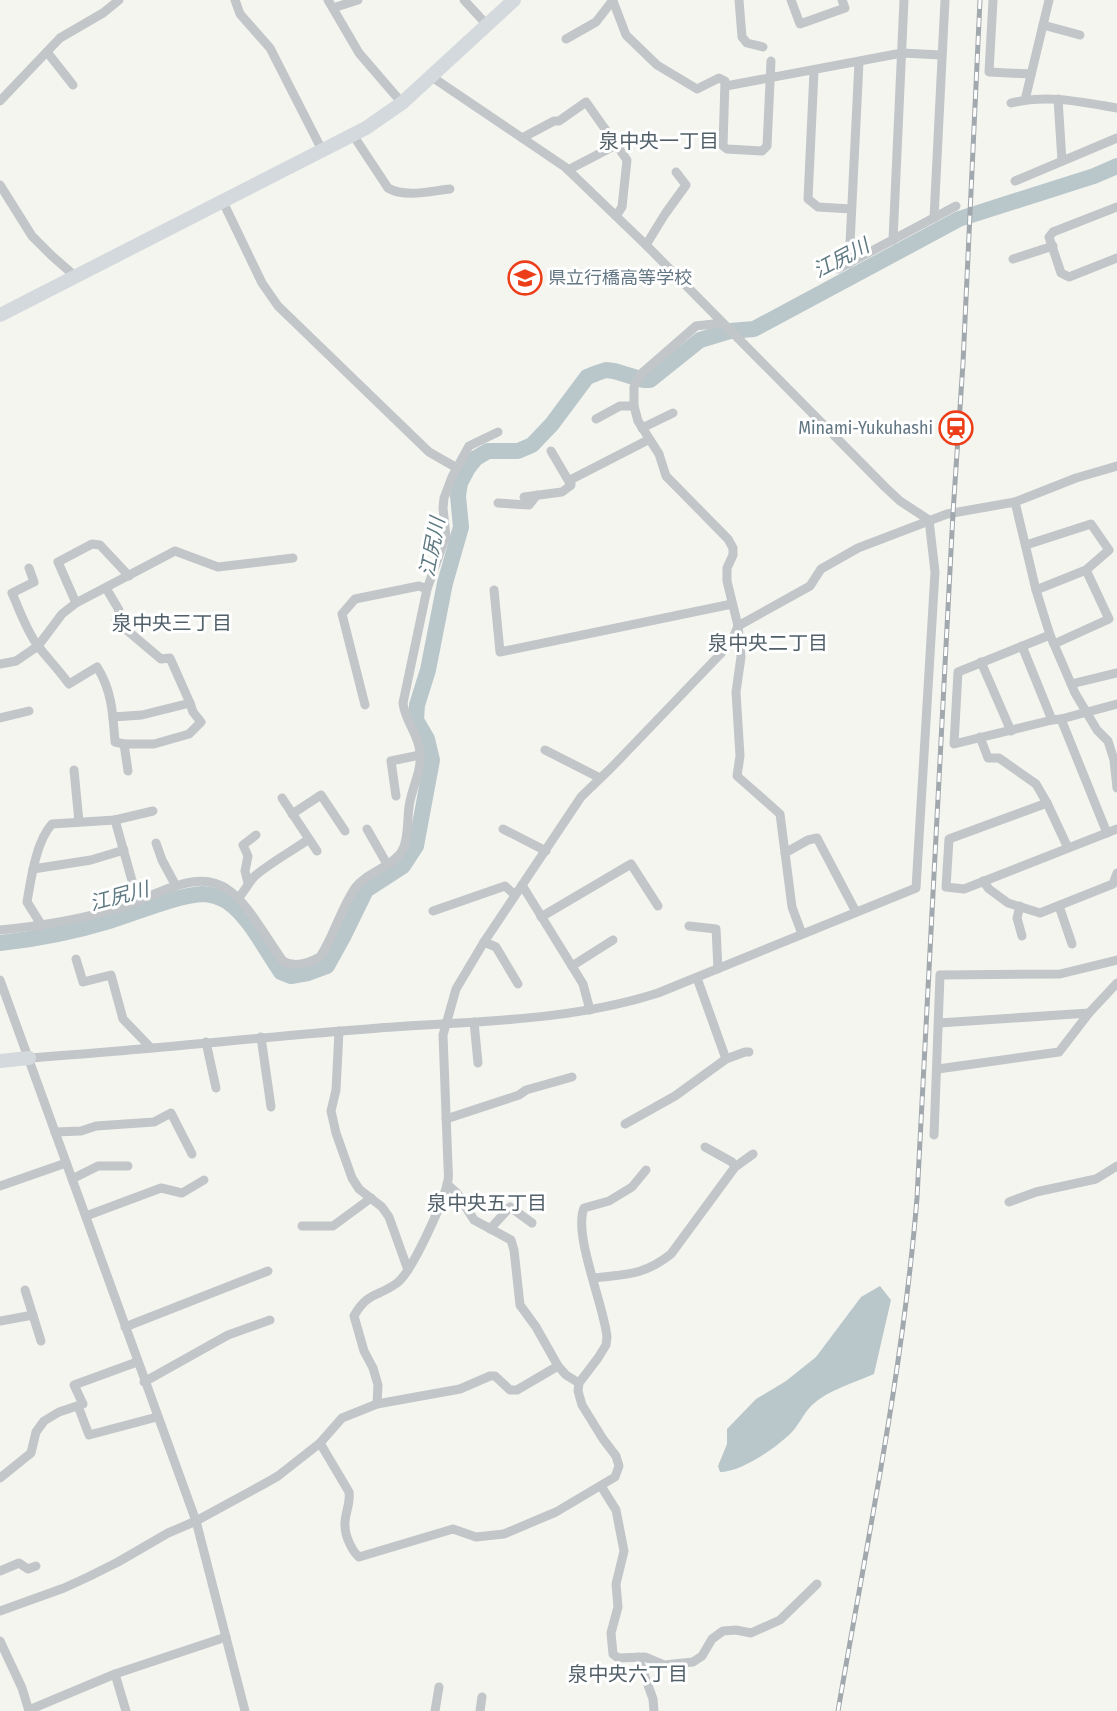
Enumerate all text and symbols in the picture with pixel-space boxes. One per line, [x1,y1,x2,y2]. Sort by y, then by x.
district label: 泉中央一丁目 [599,129,719,153]
water label: 江尻川 [809,232,875,283]
school or university icon: 県立行橋高等学校 [507,260,543,296]
place label: 県立行橋高等学校 [548,267,692,289]
station icon: Minami-Yukuhashi [938,410,974,446]
place label: Minami-Yukuhashi [798,417,933,439]
water label: 江尻川 [414,513,450,579]
district label: 泉中央三丁目 [112,611,232,635]
district label: 泉中央二丁目 [708,631,828,655]
water label: 江尻川 [87,876,153,915]
district label: 泉中央五丁目 [427,1191,547,1215]
district label: 泉中央六丁目 [568,1662,688,1686]

